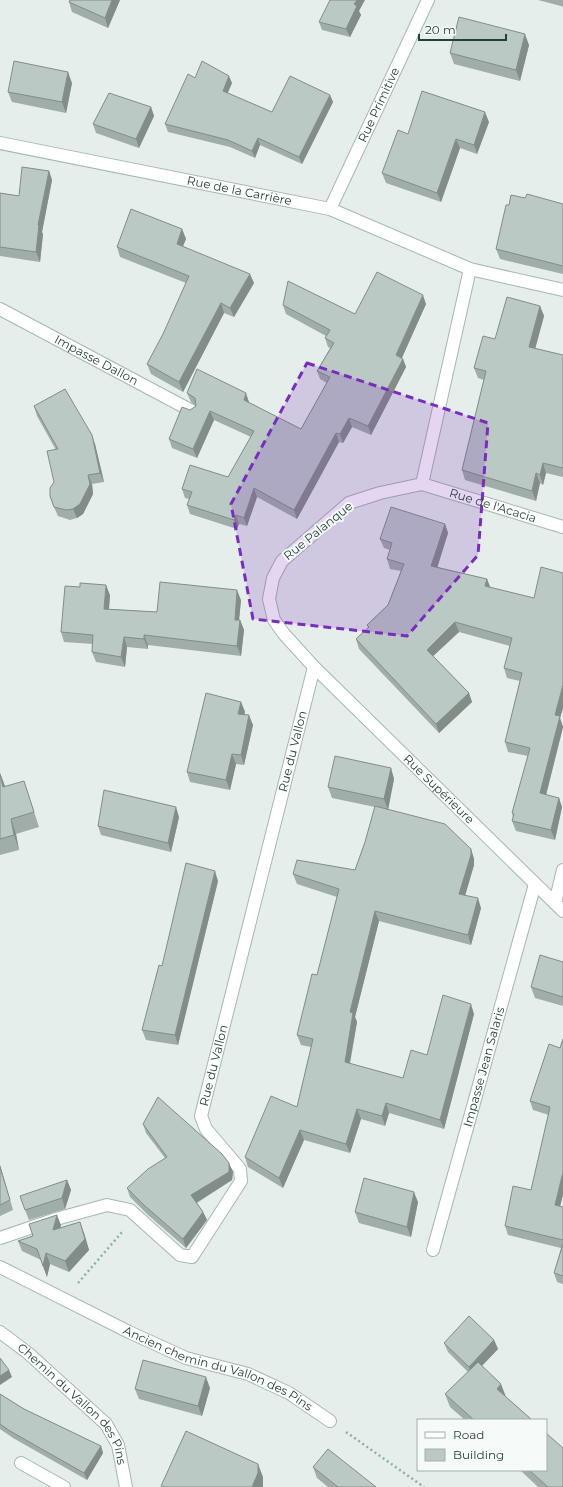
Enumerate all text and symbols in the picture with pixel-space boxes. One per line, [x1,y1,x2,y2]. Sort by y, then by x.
scale bar [419,16,506,42]
text: 20 m [425,22,456,37]
street label: Rue Primitive [354,65,402,145]
street label: Rue de la Carrière [186,173,293,208]
street label: Impasse Dallon [52,331,141,388]
street label: Rue de l'Acacia [448,485,538,525]
street label: Rue Palanque [280,498,355,563]
street label: Rue du Vallon [275,709,310,793]
street label: Rue Supérieure [400,751,478,827]
street label: Impasse Jean Salaris [460,1005,507,1128]
street label: Rue du Vallon [196,1023,231,1108]
street label: Ancien chemin du Vallon des Pins [121,1322,316,1414]
street label: Chemin du Vallon des Pins [15,1340,130,1466]
legend [417,1419,547,1471]
text: Road [453,1427,484,1442]
text: Building [453,1447,504,1462]

